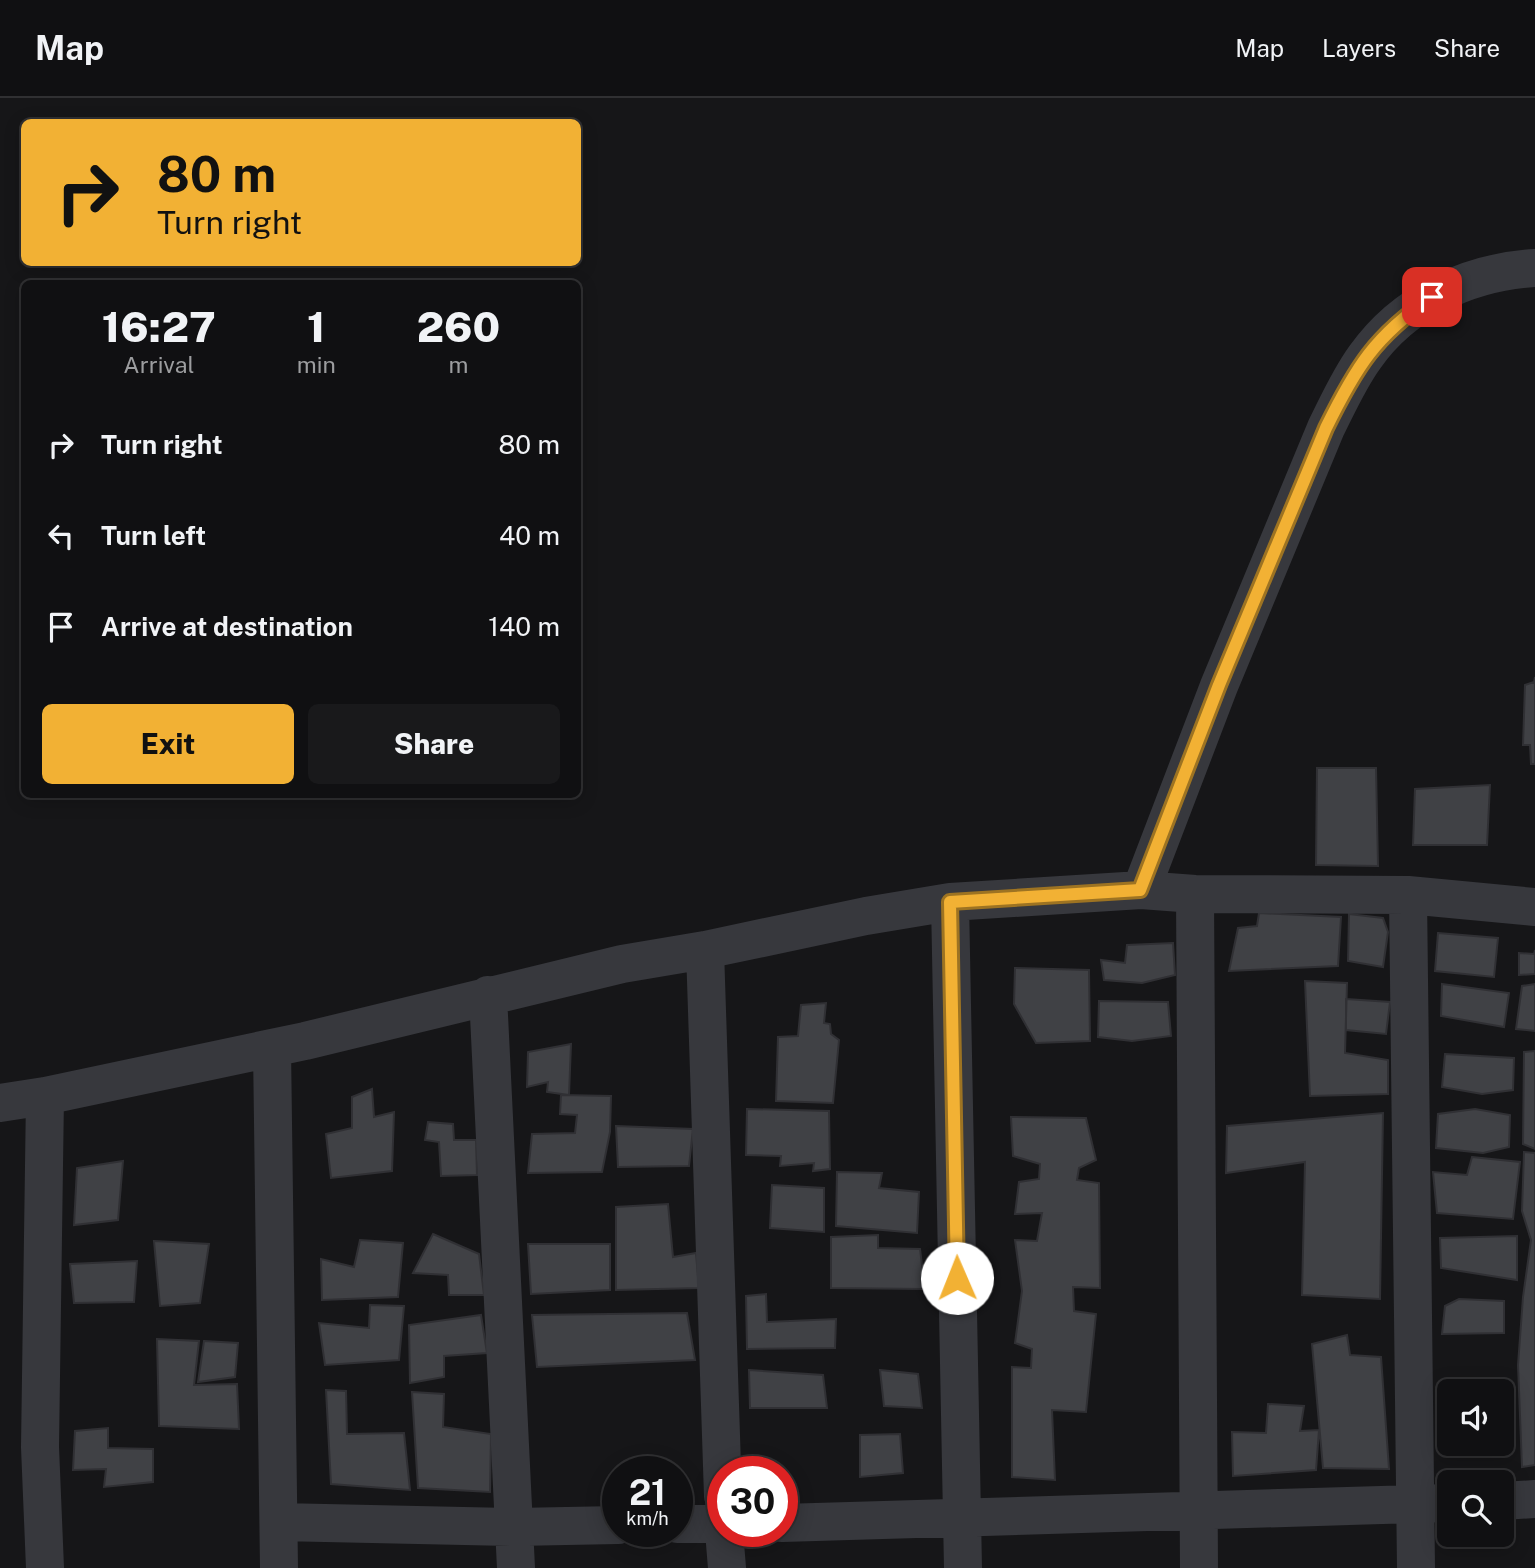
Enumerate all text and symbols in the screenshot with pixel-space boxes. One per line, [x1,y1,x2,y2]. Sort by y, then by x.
text: Map [35,29,104,67]
text: Map [1235,34,1284,62]
text: Layers [1322,34,1396,62]
text: Share [1434,34,1500,62]
text: 80 m [157,145,276,203]
icon: right [42,147,133,238]
text: Turn right [157,204,302,241]
pin [1402,267,1462,327]
icon: arrive [1413,278,1451,316]
text: 16:27 [102,302,216,351]
text: 1 [307,302,325,351]
text: 260 [417,302,500,351]
text: Arrival [123,351,194,378]
text: min [297,351,336,378]
text: m [448,351,468,378]
icon: right [42,426,80,464]
text: Turn right [101,429,223,460]
text: 80 m [499,429,560,460]
icon: left [42,517,80,555]
text: Turn left [101,520,206,551]
text: 40 m [499,520,560,551]
icon: arrive [42,608,80,646]
text: Arrive at destination [101,611,353,642]
text: 140 m [488,611,560,642]
button: Exit [42,704,294,784]
button: Share [308,704,560,784]
position arrow [920,1241,994,1315]
map controls [1437,1379,1514,1547]
button: sound [1437,1379,1514,1456]
speed limit sign: 30 [707,1456,798,1547]
button: search [1437,1470,1514,1547]
text: 21 [629,1472,666,1513]
text: km/h [626,1508,669,1529]

